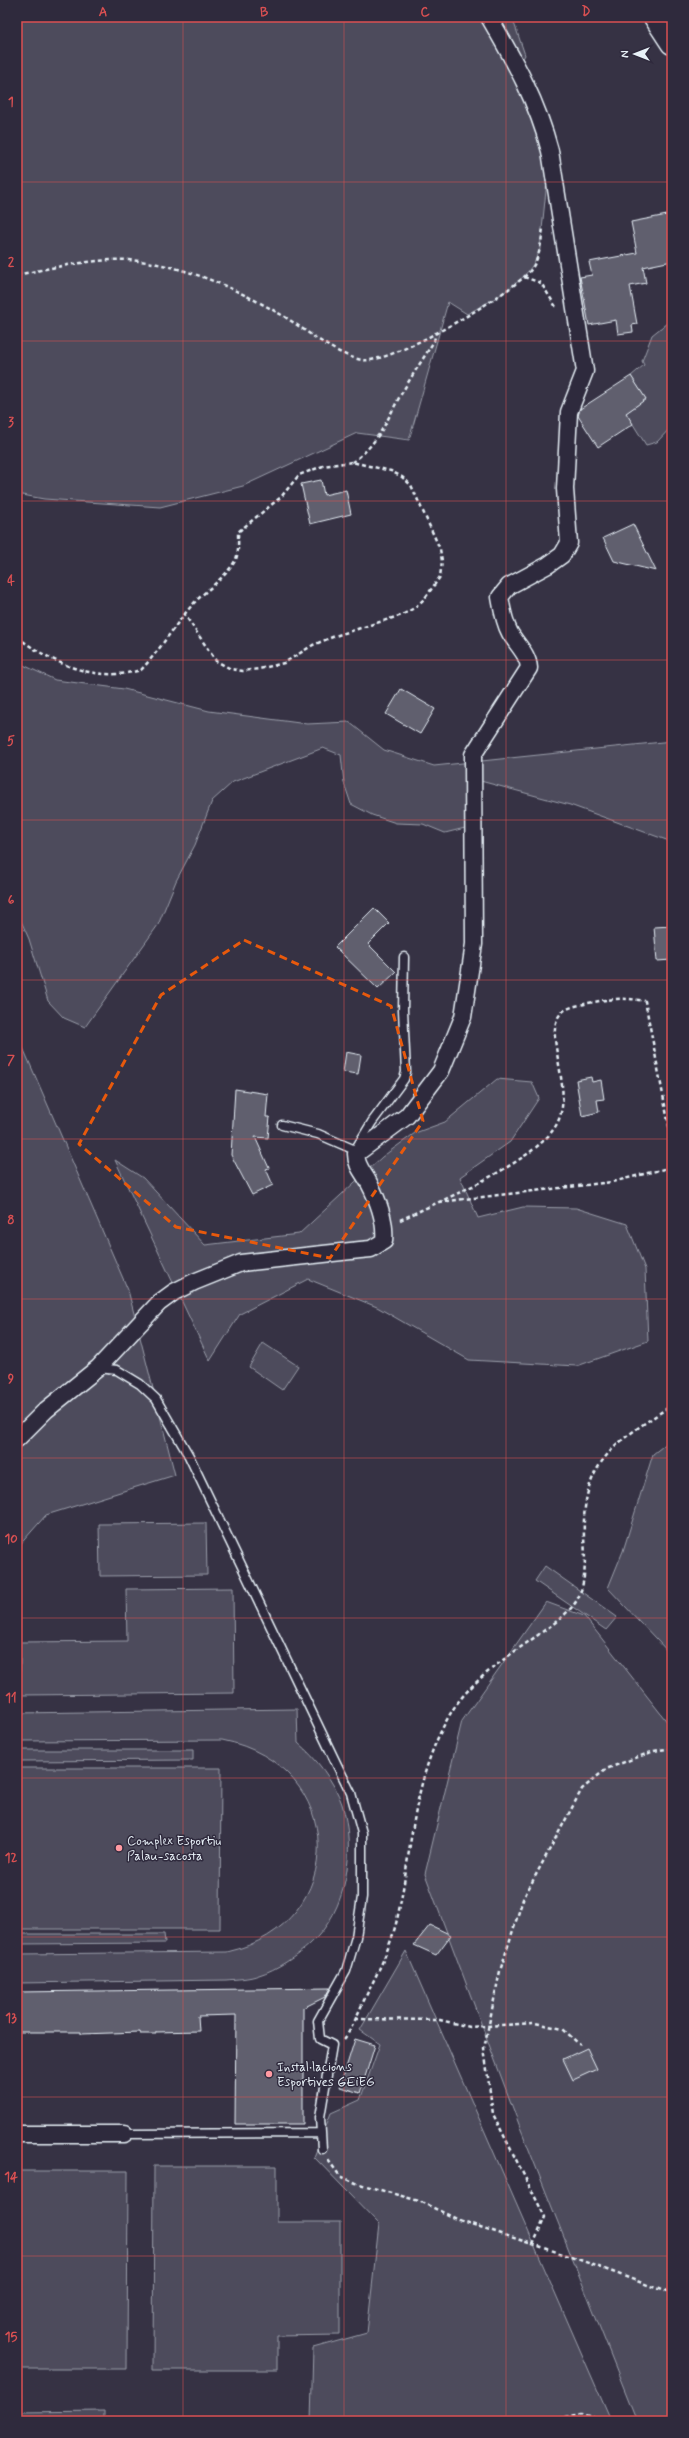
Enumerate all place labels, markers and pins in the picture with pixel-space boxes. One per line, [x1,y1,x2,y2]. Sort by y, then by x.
place label: Complex Esportiu Palau-sacosta [127,1833,221,1865]
marker: Complex Esportiu Palau-sacosta [114,1843,124,1853]
place label: Instal·lacions Esportives GEiEG [277,2059,375,2091]
marker: Instal·lacions Esportives GEiEG [264,2069,274,2079]

